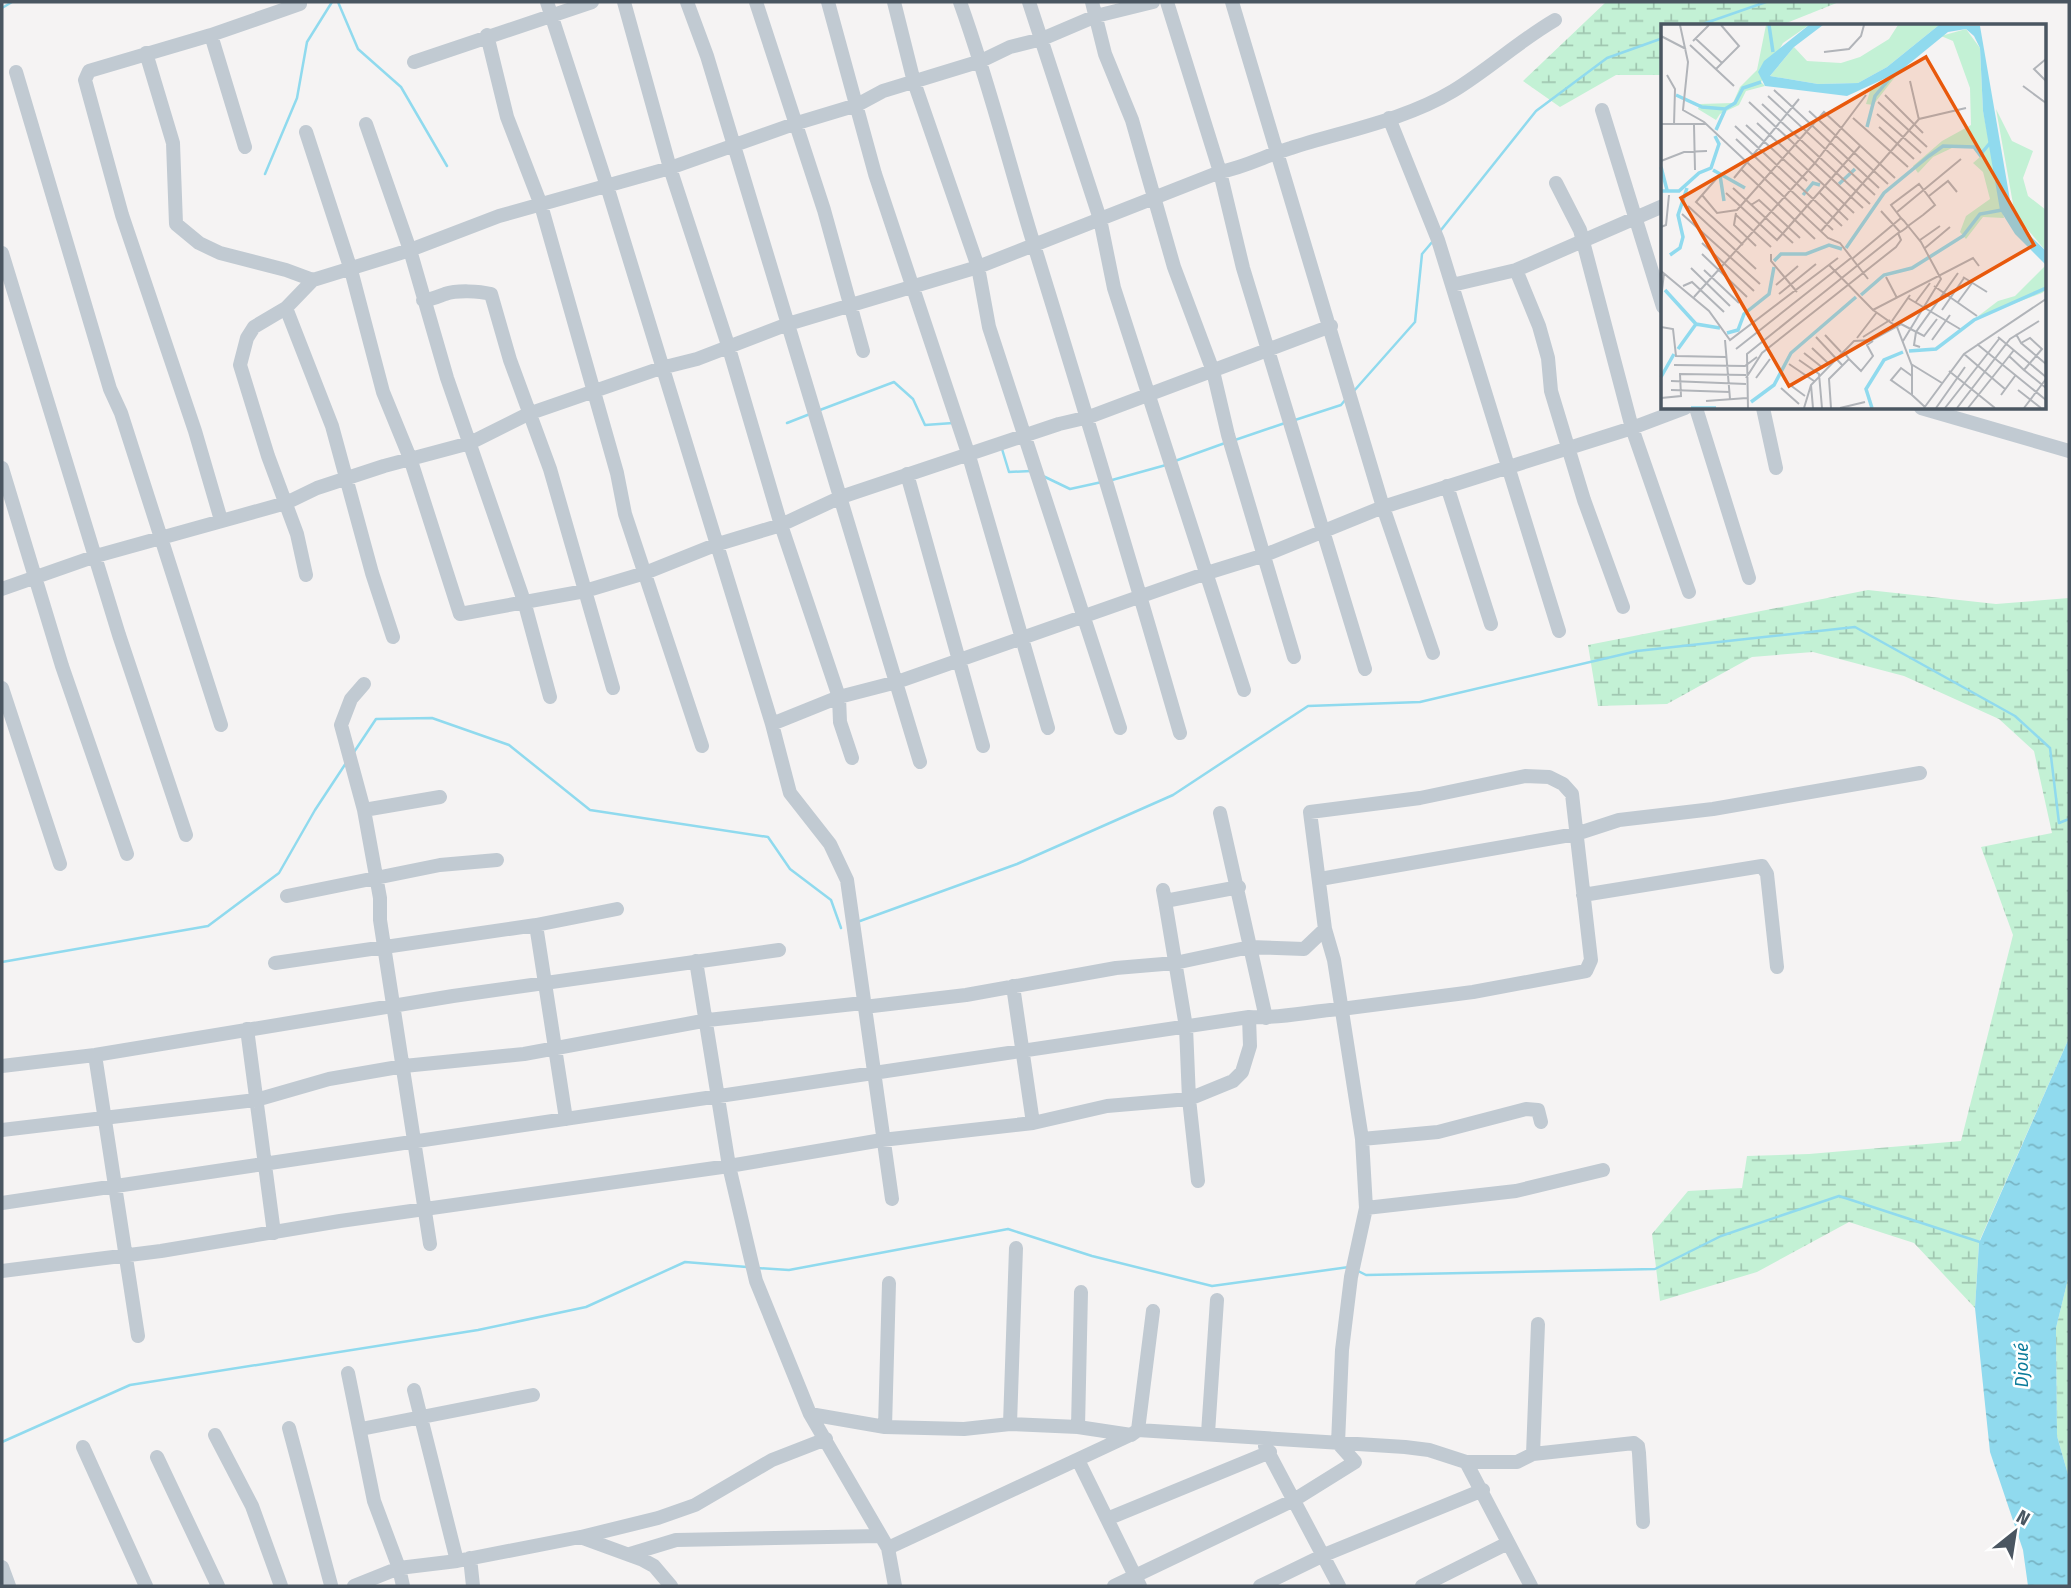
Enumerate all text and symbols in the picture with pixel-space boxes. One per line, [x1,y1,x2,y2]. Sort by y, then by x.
inset map [1661,24,2046,410]
water label: Djoué [2010,1343,2033,1387]
north arrow [1980,1497,2050,1567]
text: N [2013,1505,2034,1531]

